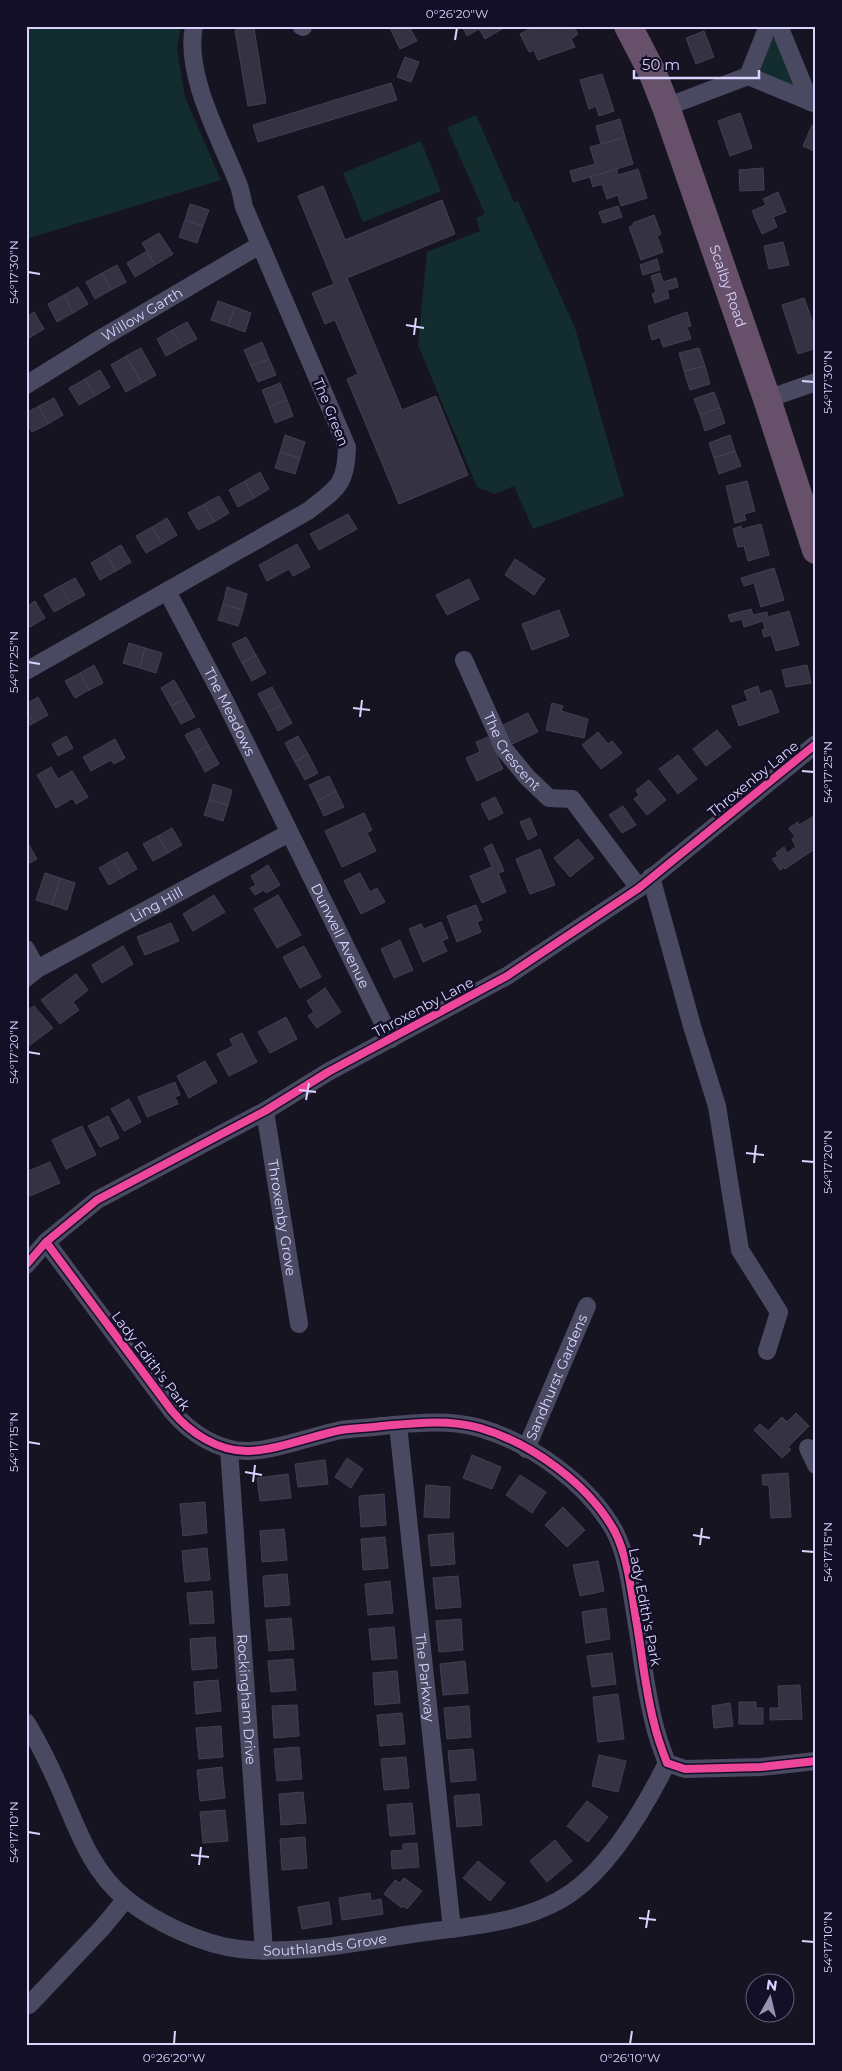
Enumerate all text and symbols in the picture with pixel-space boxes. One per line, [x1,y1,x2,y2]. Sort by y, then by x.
text: 0°26'20"W [426,6,488,21]
scale bar [634,48,760,80]
text: 50 m [642,55,680,74]
text: 54°17'30"N [6,240,21,304]
street label: Scalby Road [705,243,750,329]
street label: Willow Garth [98,283,186,345]
text: 54°17'30"N [820,350,835,414]
street label: The Green [309,375,353,449]
text: 54°17'25"N [6,631,21,693]
street label: The Meadows [200,664,260,759]
street label: The Crescent [480,709,545,795]
street label: Throxenby Lane [704,737,802,821]
text: 54°17'25"N [820,741,835,803]
street label: Dunwell Avenue [307,880,374,991]
street label: Ling Hill [127,883,186,926]
street label: Throxenby Lane [370,973,476,1041]
text: 54°17'20"N [6,1020,21,1084]
text: 54°17'20"N [820,1130,835,1194]
street label: Throxenby Grove [264,1158,300,1277]
street label: Lady Edith's Park [108,1308,195,1415]
street label: Sandhurst Gardens [522,1311,591,1443]
text: 54°17'15"N [6,1412,21,1472]
text: 54°17'15"N [820,1522,835,1582]
street label: Lady Edith's Park [625,1546,665,1668]
street label: The Parkway [411,1632,439,1723]
street label: Rockingham Drive [233,1633,260,1765]
text: 54°17'10"N [6,1801,21,1863]
text: 54°17'10"N [820,1911,835,1973]
street label: Southlands Grove [263,1929,388,1960]
north arrow [744,1974,794,2024]
text: N [765,1975,779,1995]
text: 0°26'20"W [143,2050,205,2065]
text: 0°26'10"W [600,2050,660,2065]

